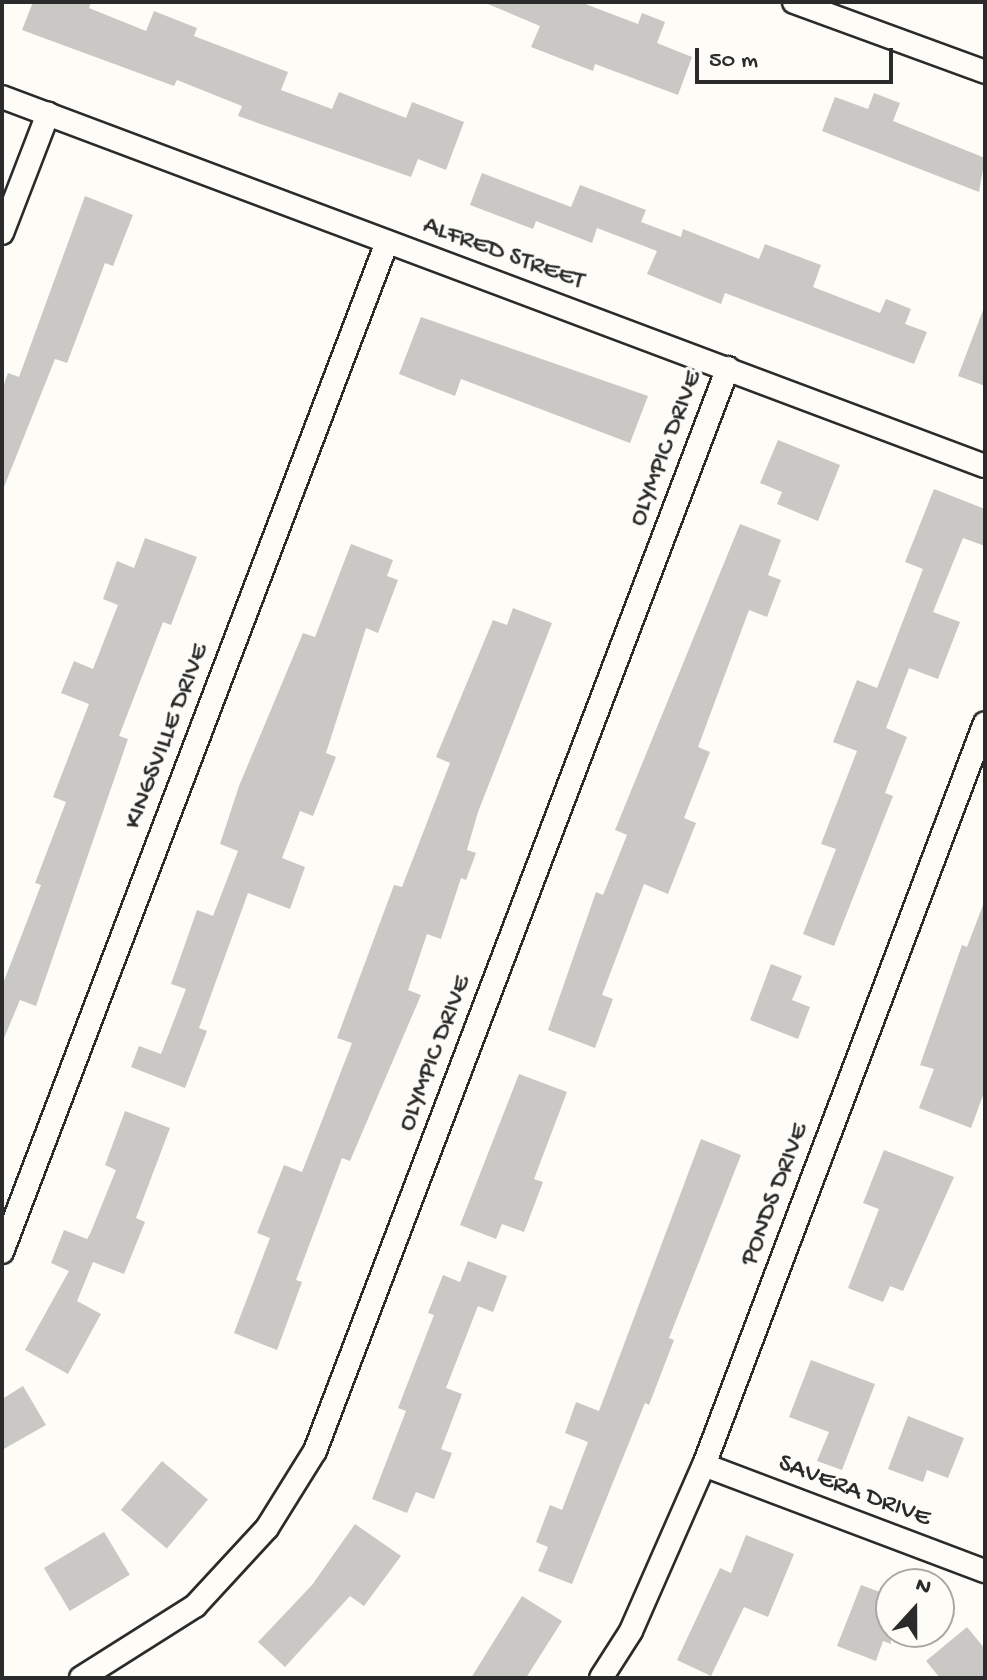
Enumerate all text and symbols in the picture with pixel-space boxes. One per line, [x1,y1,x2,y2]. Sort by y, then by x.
scale bar [699,32,897,82]
text: 50 m [709,47,758,76]
street label: ALFRED STREET [418,211,588,299]
street label: OLYMPIC DRIVE [623,367,711,531]
street label: KINGSVILLE DRIVE [118,640,218,834]
street label: OLYMPIC DRIVE [392,972,480,1136]
street label: PONDS DRIVE [735,1120,817,1270]
street label: SAVERA DRIVE [773,1449,935,1535]
north arrow [875,1568,955,1648]
text: N [912,1573,934,1602]

